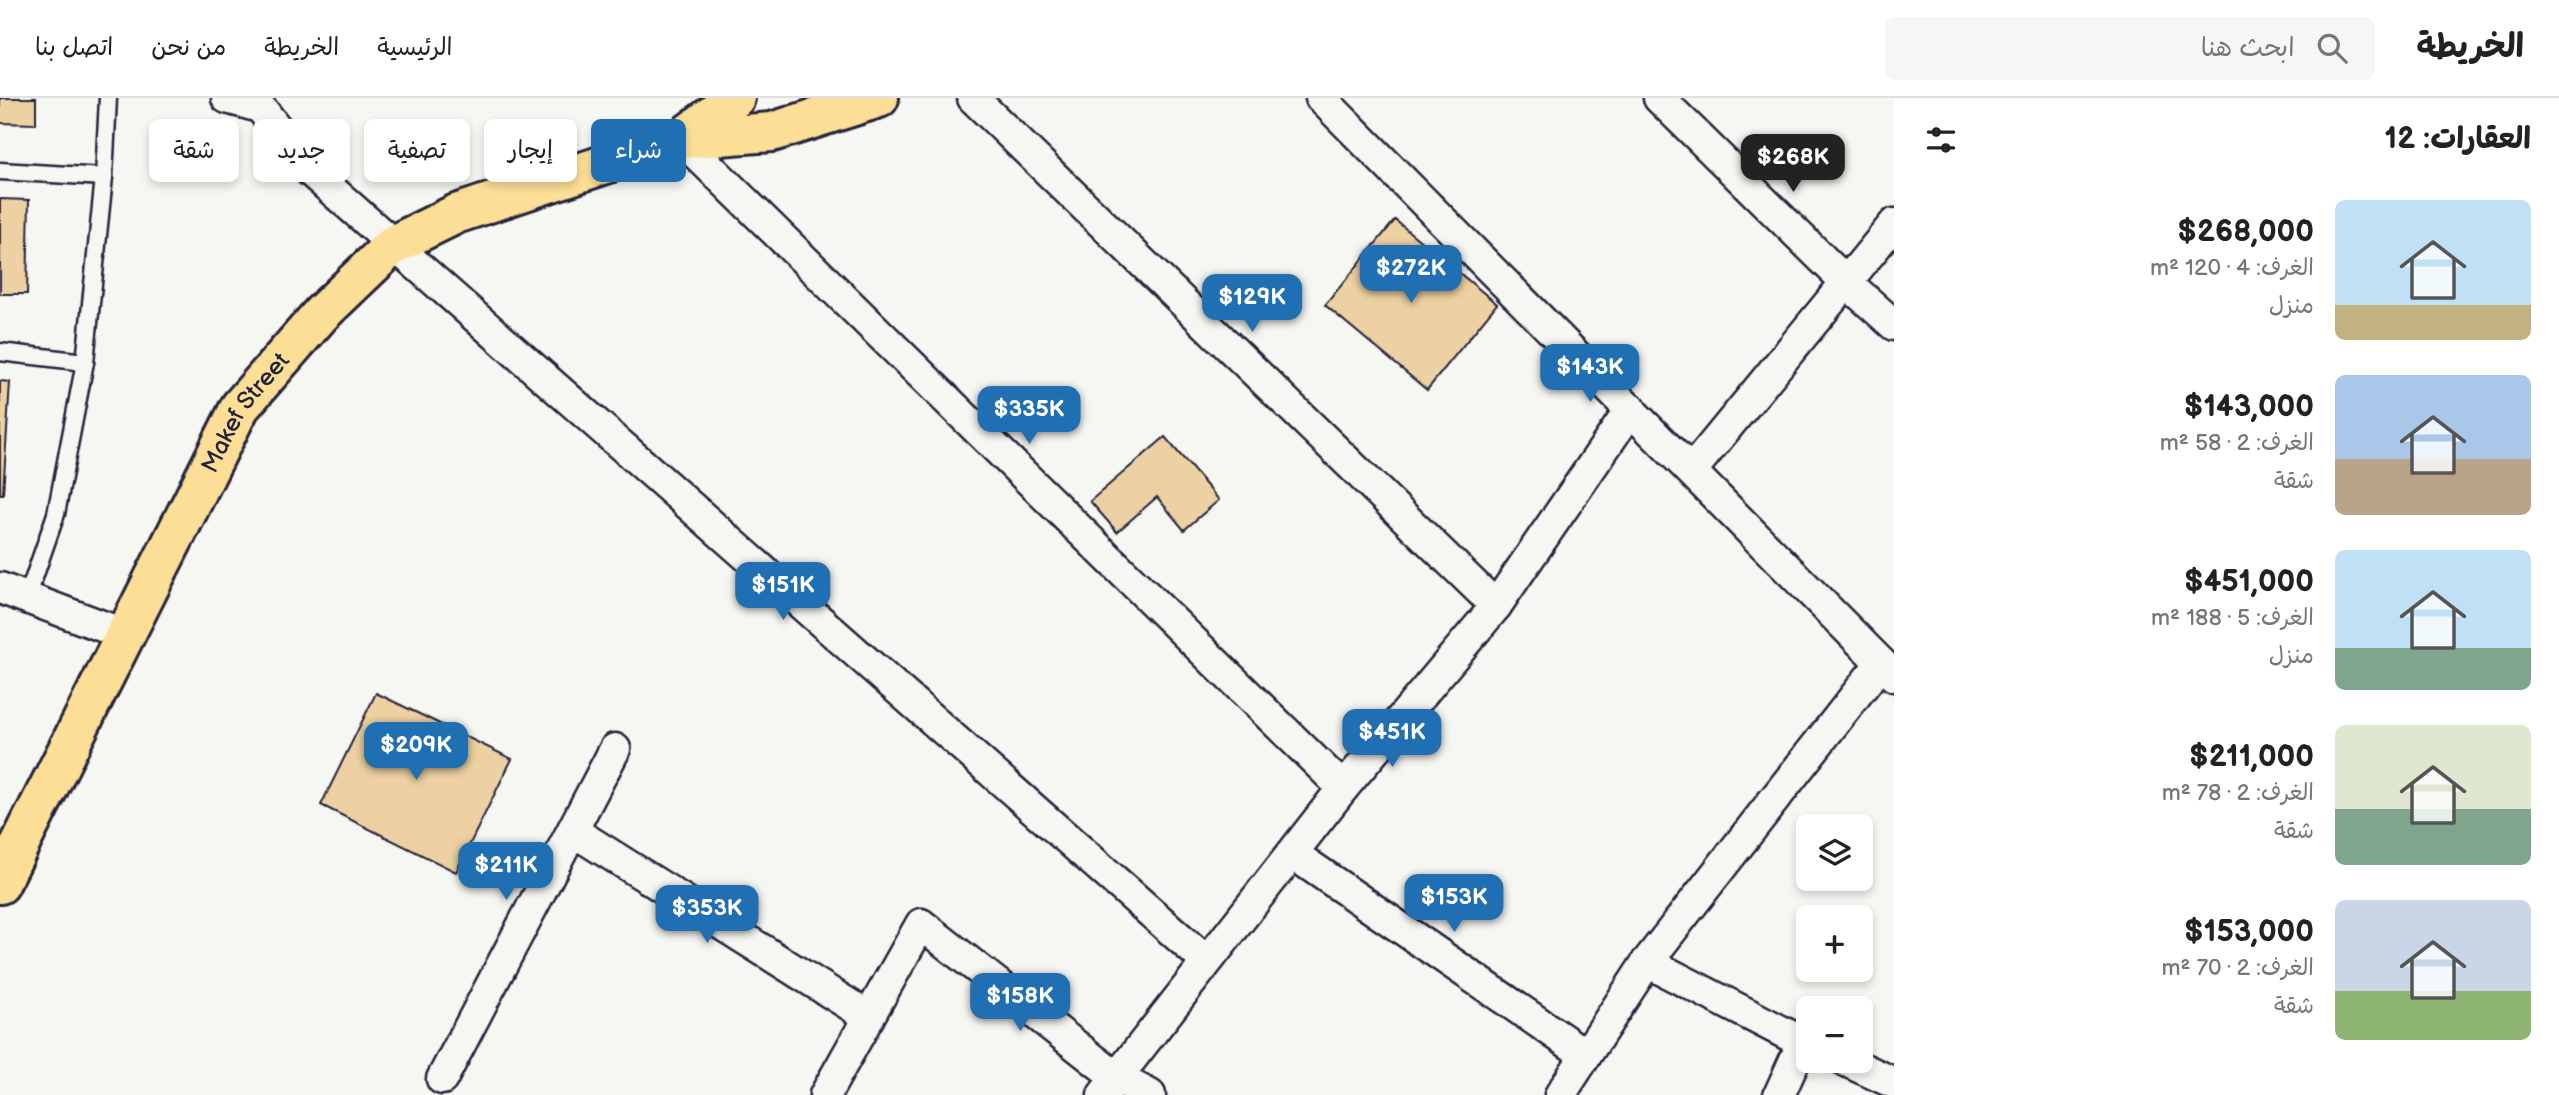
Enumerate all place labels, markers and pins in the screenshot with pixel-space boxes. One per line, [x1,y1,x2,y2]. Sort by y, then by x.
pin: $268K [1744,134,1842,194]
pin: $272K [1362,246,1460,305]
pin: $129K [1203,274,1301,334]
pin: $143K [1541,344,1639,404]
pin: $335K [980,386,1078,446]
pin: $151K [734,562,832,622]
pin: $451K [1343,710,1441,769]
pin: $209K [367,722,465,782]
pin: $211K [457,842,555,902]
pin: $153K [1405,874,1503,934]
pin: $353K [658,886,756,945]
pin: $158K [971,974,1069,1033]

